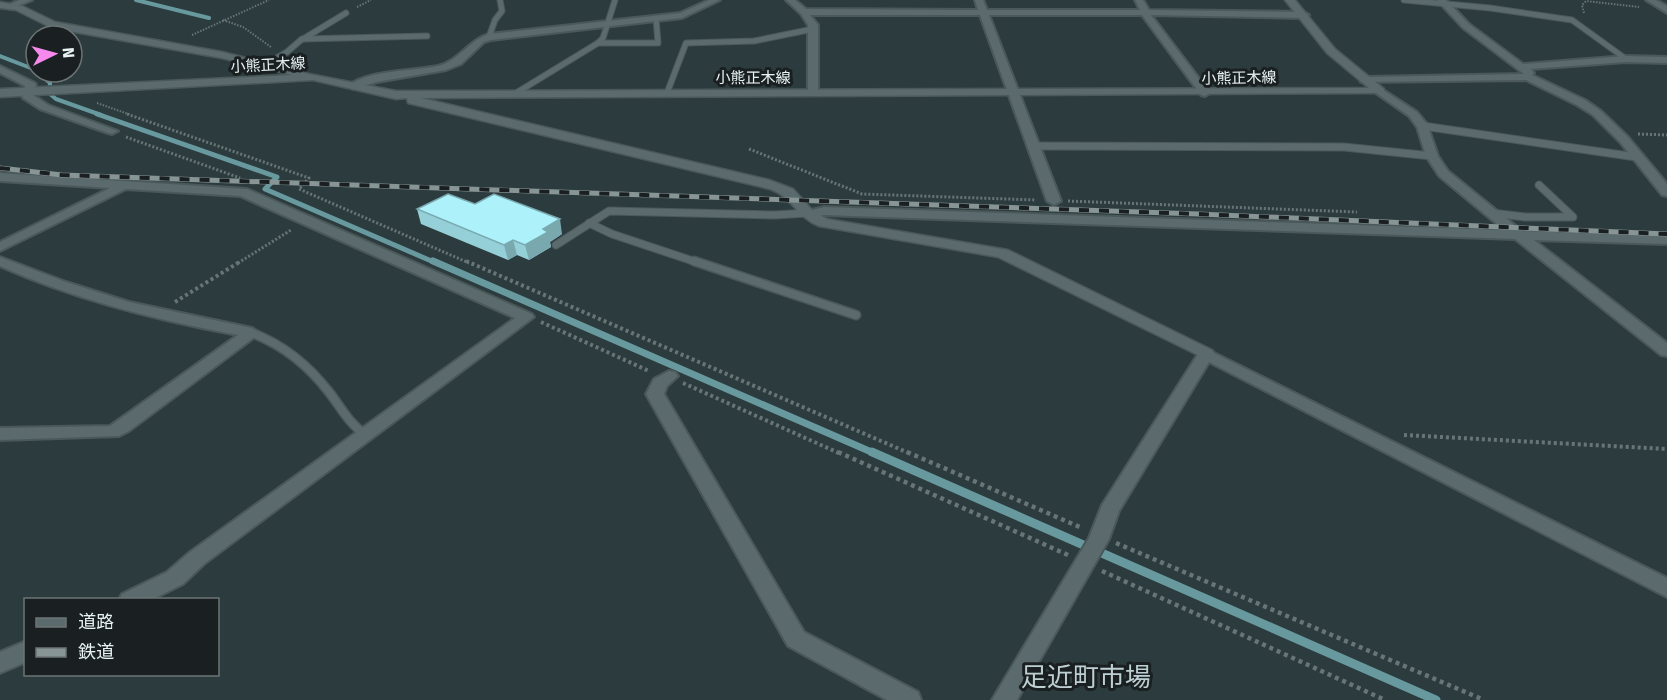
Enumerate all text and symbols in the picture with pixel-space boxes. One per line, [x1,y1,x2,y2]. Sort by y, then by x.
north arrow [24,24,84,84]
text: N [59,47,78,59]
street label: 小熊正木線 [230,54,306,76]
street label: 小熊正木線 [1201,68,1277,88]
street label: 小熊正木線 [715,69,791,87]
legend [24,598,219,676]
text: 道路 [78,611,114,633]
text: 鉄道 [78,641,114,663]
district label: 足近町市場 [1021,662,1151,693]

